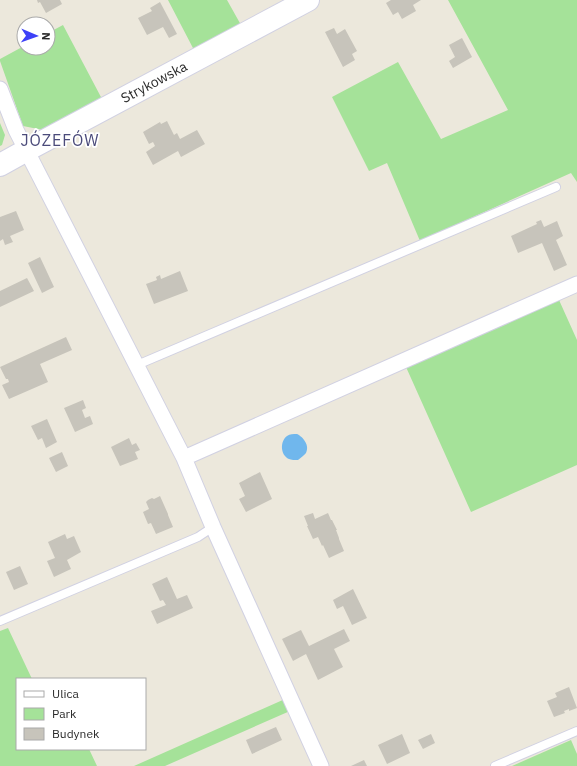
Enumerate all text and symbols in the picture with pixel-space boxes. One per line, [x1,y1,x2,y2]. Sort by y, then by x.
north arrow [16,16,56,56]
text: N [39,32,53,41]
street label: Strykowska [118,57,191,107]
district label: JÓZEFÓW [20,129,100,150]
legend [16,678,146,750]
text: Ulica [52,686,79,701]
text: Park [52,706,77,721]
text: Budynek [52,726,100,741]

